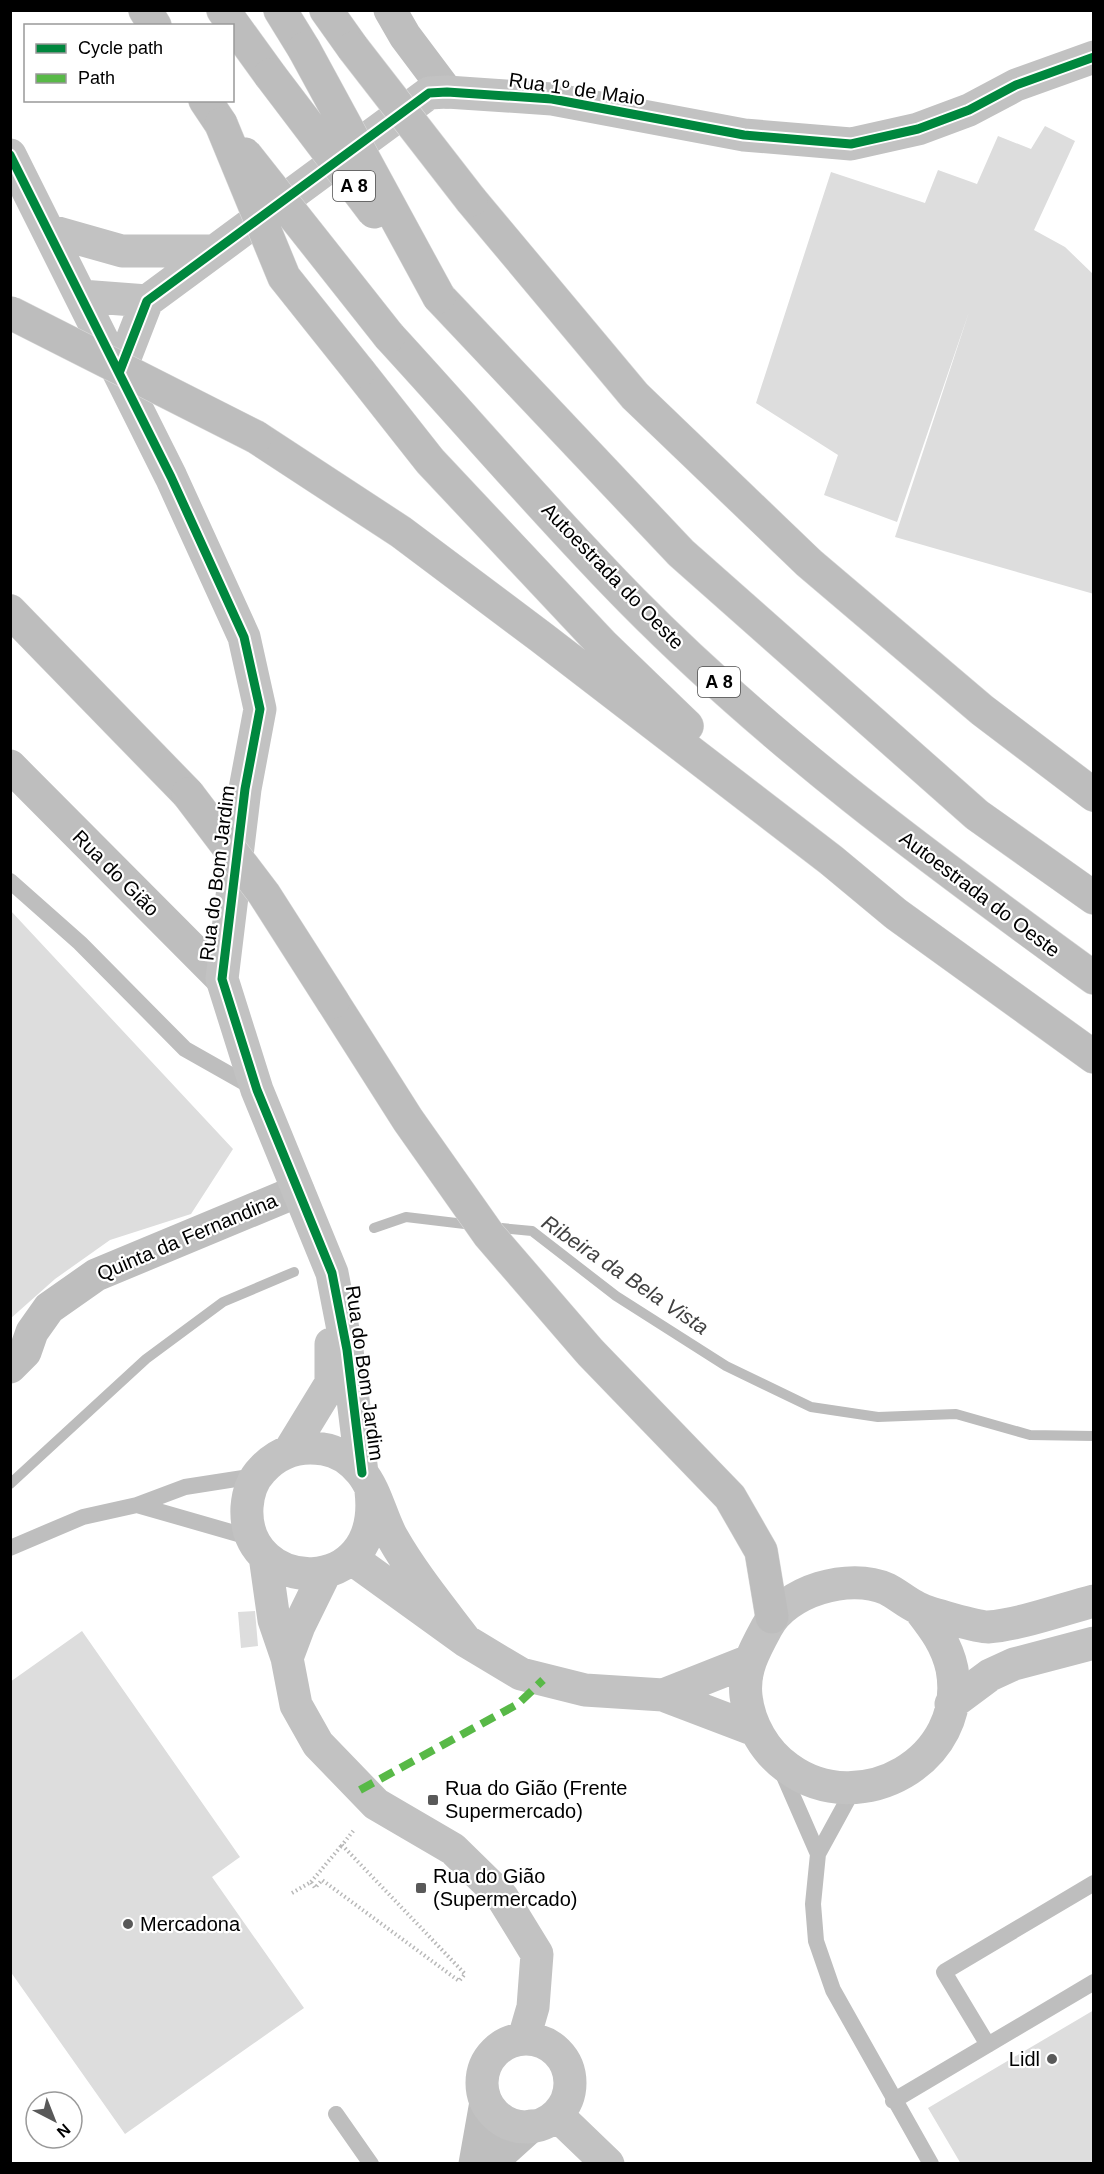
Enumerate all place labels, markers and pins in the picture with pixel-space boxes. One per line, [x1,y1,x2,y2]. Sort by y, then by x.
place label: Rua do Gião (Frente Supermercado) [445,1777,627,1822]
marker: Rua do Gião (Frente Supermercado) [426,1793,440,1807]
place label: Rua do Gião (Supermercado) [433,1865,578,1910]
marker: Rua do Gião (Supermercado) [414,1881,428,1895]
place label: Mercadona [140,1913,241,1935]
marker: Mercadona [121,1917,135,1931]
place label: Lidl [1009,2048,1040,2070]
marker: Lidl [1045,2052,1059,2066]

